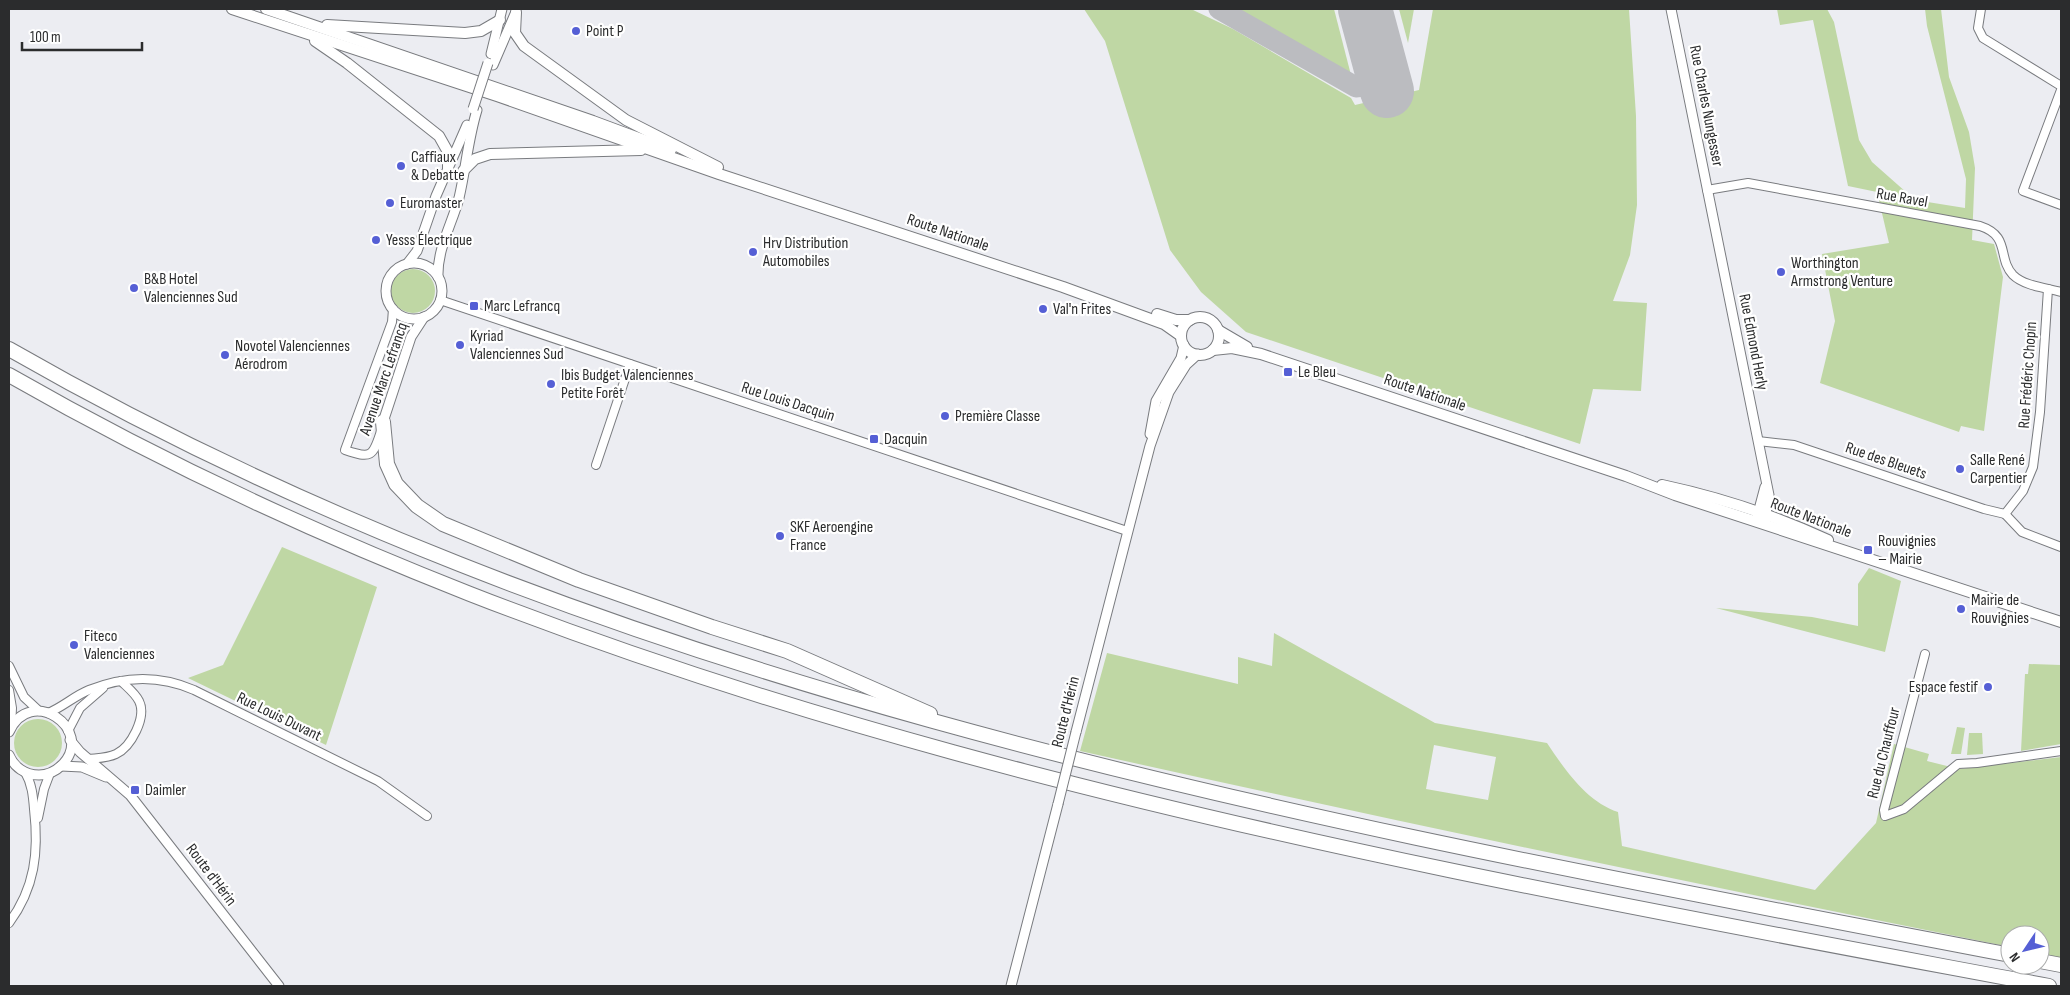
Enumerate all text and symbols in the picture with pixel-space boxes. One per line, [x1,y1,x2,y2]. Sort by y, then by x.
scale bar [22,20,142,52]
place label: Point P [586,22,624,41]
marker: Point P [570,25,582,37]
text: 100 m [30,28,61,47]
street label: Rue Charles Nungesser [1685,44,1727,169]
place label: Caffiaux & Debatte [411,148,465,185]
marker: Caffiaux & Debatte [395,160,407,172]
street label: Rue Ravel [1875,184,1929,212]
place label: Euromaster [400,194,463,213]
marker: Euromaster [384,197,396,209]
street label: Route Nationale [904,210,992,256]
place label: Yesss Électrique [386,231,472,250]
marker: Yesss Électrique [370,234,382,246]
place label: Hrv Distribution Automobiles [762,234,848,271]
marker: Hrv Distribution Automobiles [747,246,759,258]
place label: Worthington Armstrong Venture [1790,254,1893,291]
marker: Worthington Armstrong Venture [1775,266,1787,278]
place label: B&B Hotel Valenciennes Sud [144,270,238,307]
marker: B&B Hotel Valenciennes Sud [128,282,140,294]
street label: Rue Edmond Herly [1734,292,1772,392]
place label: Marc Lefrancq [484,297,560,316]
marker: Marc Lefrancq [468,300,480,312]
place label: Val'n Frites [1053,300,1112,319]
marker: Val'n Frites [1037,303,1049,315]
street label: Avenue Marc Lefrancq [356,320,412,439]
street label: Rue Frédéric Chopin [2015,321,2041,429]
place label: Kyriad Valenciennes Sud [470,327,564,364]
place label: Novotel Valenciennes Aérodrom [234,337,350,374]
marker: Kyriad Valenciennes Sud [454,339,466,351]
marker: Novotel Valenciennes Aérodrom [219,349,231,361]
place label: Le Bleu [1298,363,1336,382]
place label: Ibis Budget Valenciennes Petite Forêt [561,366,694,403]
marker: Le Bleu [1282,366,1294,378]
street label: Route Nationale [1381,370,1469,416]
marker: Ibis Budget Valenciennes Petite Forêt [545,378,557,390]
street label: Rue Louis Dacquin [739,378,837,426]
place label: Première Classe [955,407,1040,426]
marker: Première Classe [939,410,951,422]
place label: Dacquin [884,430,927,449]
marker: Dacquin [868,433,880,445]
street label: Rue des Bleuets [1843,438,1929,484]
place label: Salle René Carpentier [1970,451,2028,488]
marker: Salle René Carpentier [1954,463,1966,475]
street label: Route Nationale [1768,494,1854,542]
place label: SKF Aeroengine France [790,518,873,555]
marker: SKF Aeroengine France [774,530,786,542]
place label: Rouvignies – Mairie [1878,532,1936,569]
marker: Rouvignies – Mairie [1862,544,1874,556]
place label: Mairie de Rouvignies [1971,591,2029,628]
marker: Mairie de Rouvignies [1955,603,1967,615]
place label: Fiteco Valenciennes [84,627,155,664]
marker: Fiteco Valenciennes [68,639,80,651]
street label: Route d'Hérin [1048,675,1084,749]
place label: Espace festif [1909,678,1978,697]
marker: Espace festif [1982,681,1994,693]
street label: Rue Louis Duvant [234,688,325,746]
street label: Rue du Chauffour [1864,705,1905,801]
place label: Daimler [145,781,187,800]
marker: Daimler [129,784,141,796]
street label: Route d'Hérin [182,840,240,910]
north arrow [2000,925,2050,975]
text: N [2006,949,2024,965]

